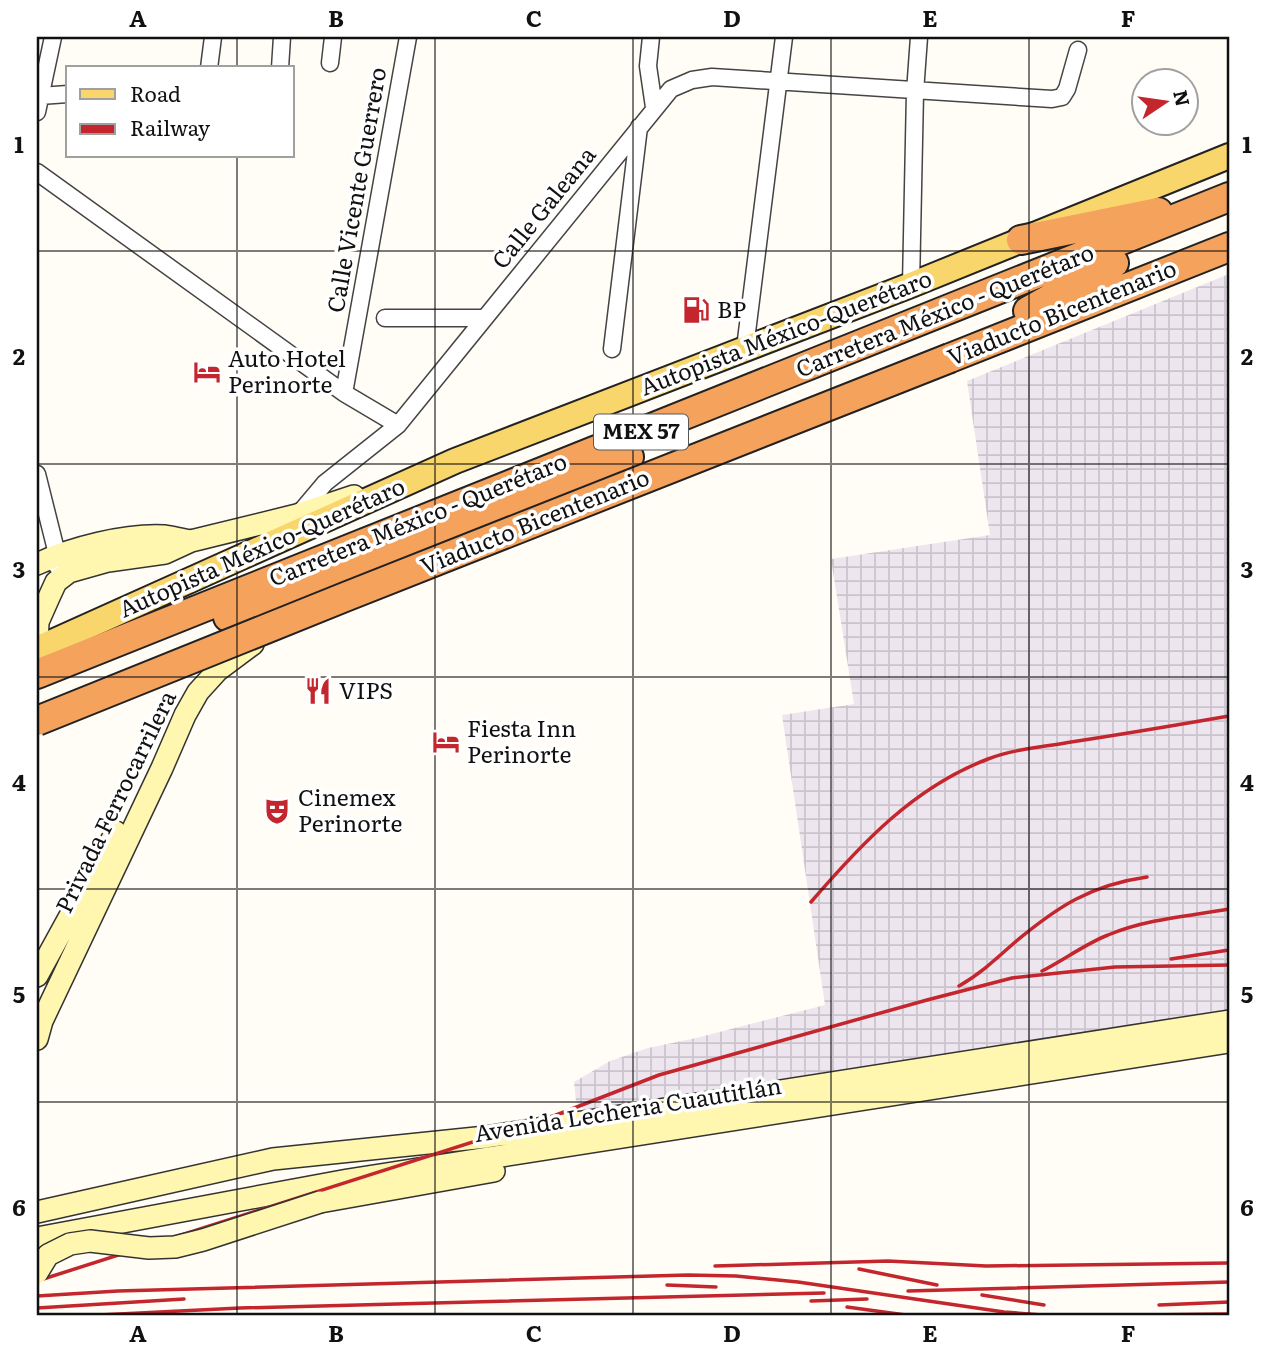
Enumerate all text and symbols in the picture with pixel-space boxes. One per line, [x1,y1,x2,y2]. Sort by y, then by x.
text: A [129,0,147,34]
text: B [328,0,344,34]
text: C [526,0,542,34]
text: D [723,0,741,34]
text: E [922,0,938,34]
text: F [1121,0,1136,34]
street label: Calle Vicente Guerrero [317,64,393,315]
legend [66,66,294,158]
north arrow [1130,66,1200,136]
text: Road [130,77,181,108]
text: N [1167,87,1198,109]
text: Railway [130,111,211,142]
text: 1 [14,126,24,160]
text: 1 [1242,126,1252,160]
street label: Calle Galeana [482,138,603,275]
street label: Carretera México - Querétaro [790,234,1098,385]
street label: Viaducto Bicentenario [942,250,1181,373]
street label: Autopista México-Querétaro [635,260,936,403]
place label: BP [717,291,746,325]
fuel station icon: BP [681,295,711,325]
text: 2 [13,338,25,372]
text: 2 [1241,338,1253,372]
place label: Auto Hotel Perinorte [228,340,346,400]
hotel icon: Auto Hotel Perinorte [192,357,222,387]
road number: MEX 57 [594,414,688,450]
street label: Carretera México - Querétaro [263,443,571,594]
street label: Viaducto Bicentenario [415,459,654,582]
street label: Autopista México-Querétaro [113,468,410,625]
text: 3 [13,551,25,585]
text: 3 [1241,551,1253,585]
place label: VIPS [339,672,393,706]
restaurant icon: VIPS [303,676,333,706]
street label: Privada Ferrocarrilera [45,684,183,918]
place label: Fiesta Inn Perinorte [467,710,576,770]
hotel icon: Fiesta Inn Perinorte [431,727,461,757]
text: 4 [12,764,26,798]
text: 4 [1240,764,1254,798]
place label: Cinemex Perinorte [298,779,402,839]
theatre icon: Cinemex Perinorte [262,796,292,826]
text: 5 [13,976,25,1010]
text: 5 [1241,976,1253,1010]
street label: Avenida Lecheria Cuautitlán [472,1067,784,1149]
text: 6 [12,1189,26,1223]
text: 6 [1240,1189,1254,1223]
text: A [129,1315,147,1349]
text: B [328,1315,344,1349]
text: C [526,1315,542,1349]
text: D [723,1315,741,1349]
text: E [922,1315,938,1349]
text: F [1121,1315,1136,1349]

